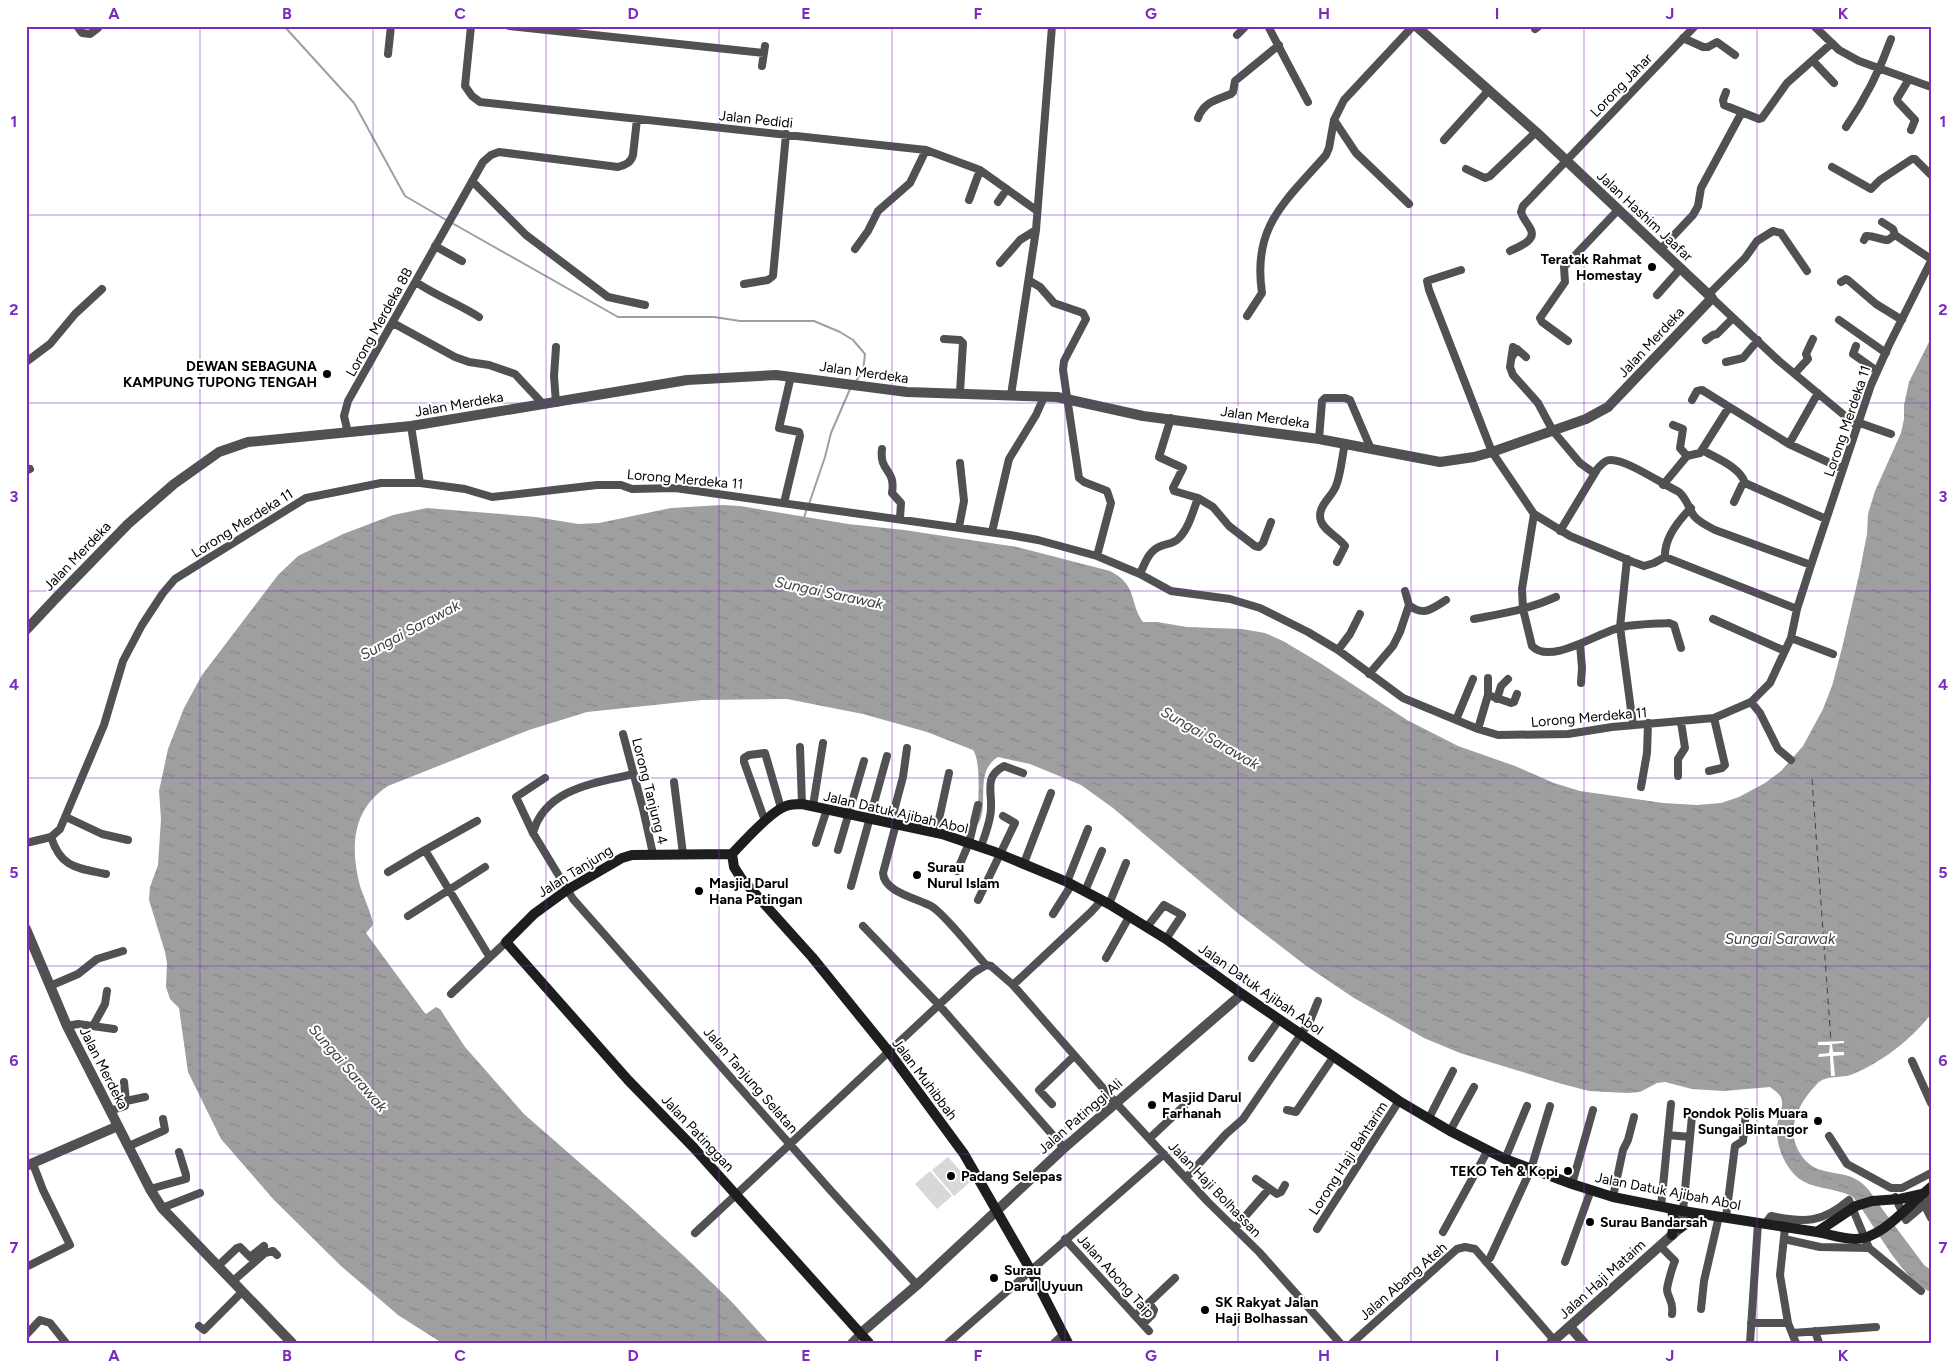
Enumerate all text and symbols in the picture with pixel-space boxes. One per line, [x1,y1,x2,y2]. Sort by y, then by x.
text: A [108,4,120,23]
text: B [282,4,292,23]
text: C [454,4,466,23]
text: D [627,4,639,23]
text: E [801,4,811,23]
text: F [974,4,983,23]
text: G [1145,4,1157,23]
text: H [1318,4,1330,23]
text: I [1495,4,1499,23]
text: J [1666,4,1674,23]
text: K [1838,4,1849,23]
street label: Lorong Jahar [1587,50,1656,121]
street label: Jalan Pedidi [718,107,794,132]
text: 1 [11,112,17,131]
text: 1 [1940,112,1946,131]
street label: Jalan Hashim Jaafar [1593,168,1696,265]
place label: Teratak Rahmat Homestay [1541,251,1643,284]
marker: Teratak Rahmat Homestay [1646,261,1658,273]
street label: Lorong Merdeka 8B [342,265,416,380]
text: 2 [9,300,19,319]
text: 2 [1938,300,1948,319]
street label: Jalan Merdeka [1615,304,1688,381]
place label: DEWAN SEBAGUNA KAMPUNG TUPONG TENGAH [123,358,317,391]
street label: Jalan Merdeka [818,358,910,387]
street label: Lorong Merdeka 11 [1820,363,1874,479]
marker: DEWAN SEBAGUNA KAMPUNG TUPONG TENGAH [321,368,333,380]
street label: Jalan Merdeka [413,388,505,421]
street label: Jalan Merdeka [1219,403,1311,432]
street label: Lorong Merdeka 11 [626,466,744,493]
street label: Lorong Merdeka 11 [188,485,296,562]
text: 3 [10,487,19,506]
text: 3 [1939,487,1948,506]
street label: Jalan Merdeka [40,518,115,595]
water label: Sungai Sarawak [773,573,886,613]
water label: Sungai Sarawak [357,596,464,664]
text: 4 [9,675,19,694]
text: 4 [1938,675,1948,694]
water label: Sungai Sarawak [1158,703,1263,774]
street label: Lorong Merdeka 11 [1530,704,1648,731]
street label: Lorong Tanjung 4 [628,736,671,847]
street label: Jalan Datuk Ajibah Abol [822,788,970,837]
street label: Jalan Tanjung [535,842,616,901]
place label: Surau Nurul Islam [927,859,1000,892]
text: 5 [9,863,19,882]
text: 5 [1938,863,1948,882]
marker: Surau Nurul Islam [911,869,923,881]
place label: Masjid Darul Hana Patingan [709,875,803,908]
marker: Masjid Darul Hana Patingan [693,885,705,897]
water label: Sungai Sarawak [1725,930,1836,948]
street label: Jalan Datuk Ajibah Abol [1195,940,1326,1039]
water label: Sungai Sarawak [305,1020,391,1116]
street label: Jalan Merdeka [76,1024,131,1112]
street label: Jalan Tanjung Selatan [700,1024,802,1137]
street label: Jalan Muhibbah [888,1035,961,1124]
text: 6 [9,1051,19,1070]
text: 6 [1938,1051,1948,1070]
street label: Jalan Patinggi Ali [1035,1075,1126,1158]
place label: Masjid Darul Farhanah [1162,1089,1241,1122]
street label: Jalan Patinggan [658,1091,738,1175]
street label: Lorong Haji Bahtarim [1305,1098,1391,1218]
marker: Masjid Darul Farhanah [1146,1099,1158,1111]
place label: Pondok Polis Muara Sungai Bintangor [1683,1105,1809,1138]
marker: Pondok Polis Muara Sungai Bintangor [1812,1115,1824,1127]
street label: Jalan Haji Bolhassan [1165,1138,1265,1241]
place label: TEKO Teh & Kopi [1450,1163,1558,1180]
marker: TEKO Teh & Kopi [1562,1165,1574,1177]
place label: Padang Selepas [961,1168,1063,1185]
street label: Jalan Datuk Ajibah Abol [1594,1169,1742,1214]
marker: Padang Selepas [945,1170,957,1182]
place label: Surau Bandarsah [1600,1214,1708,1231]
marker: Surau Bandarsah [1584,1216,1596,1228]
street label: Jalan Abong Taip [1074,1231,1158,1322]
street label: Jalan Haji Mataim [1556,1236,1649,1323]
text: 7 [10,1238,19,1257]
text: 7 [1939,1238,1948,1257]
street label: Jalan Abang Ateh [1356,1239,1451,1324]
place label: Surau Darul Uyuun [1004,1262,1083,1295]
marker: Surau Darul Uyuun [988,1272,1000,1284]
place label: SK Rakyat Jalan Haji Bolhassan [1215,1294,1319,1327]
marker: SK Rakyat Jalan Haji Bolhassan [1199,1304,1211,1316]
text: A [108,1346,120,1365]
text: B [282,1346,292,1365]
text: C [454,1346,466,1365]
text: D [627,1346,639,1365]
text: E [801,1346,811,1365]
text: F [974,1346,983,1365]
text: G [1145,1346,1157,1365]
text: H [1318,1346,1330,1365]
text: I [1495,1346,1499,1365]
text: J [1666,1346,1674,1365]
text: K [1838,1346,1849,1365]

